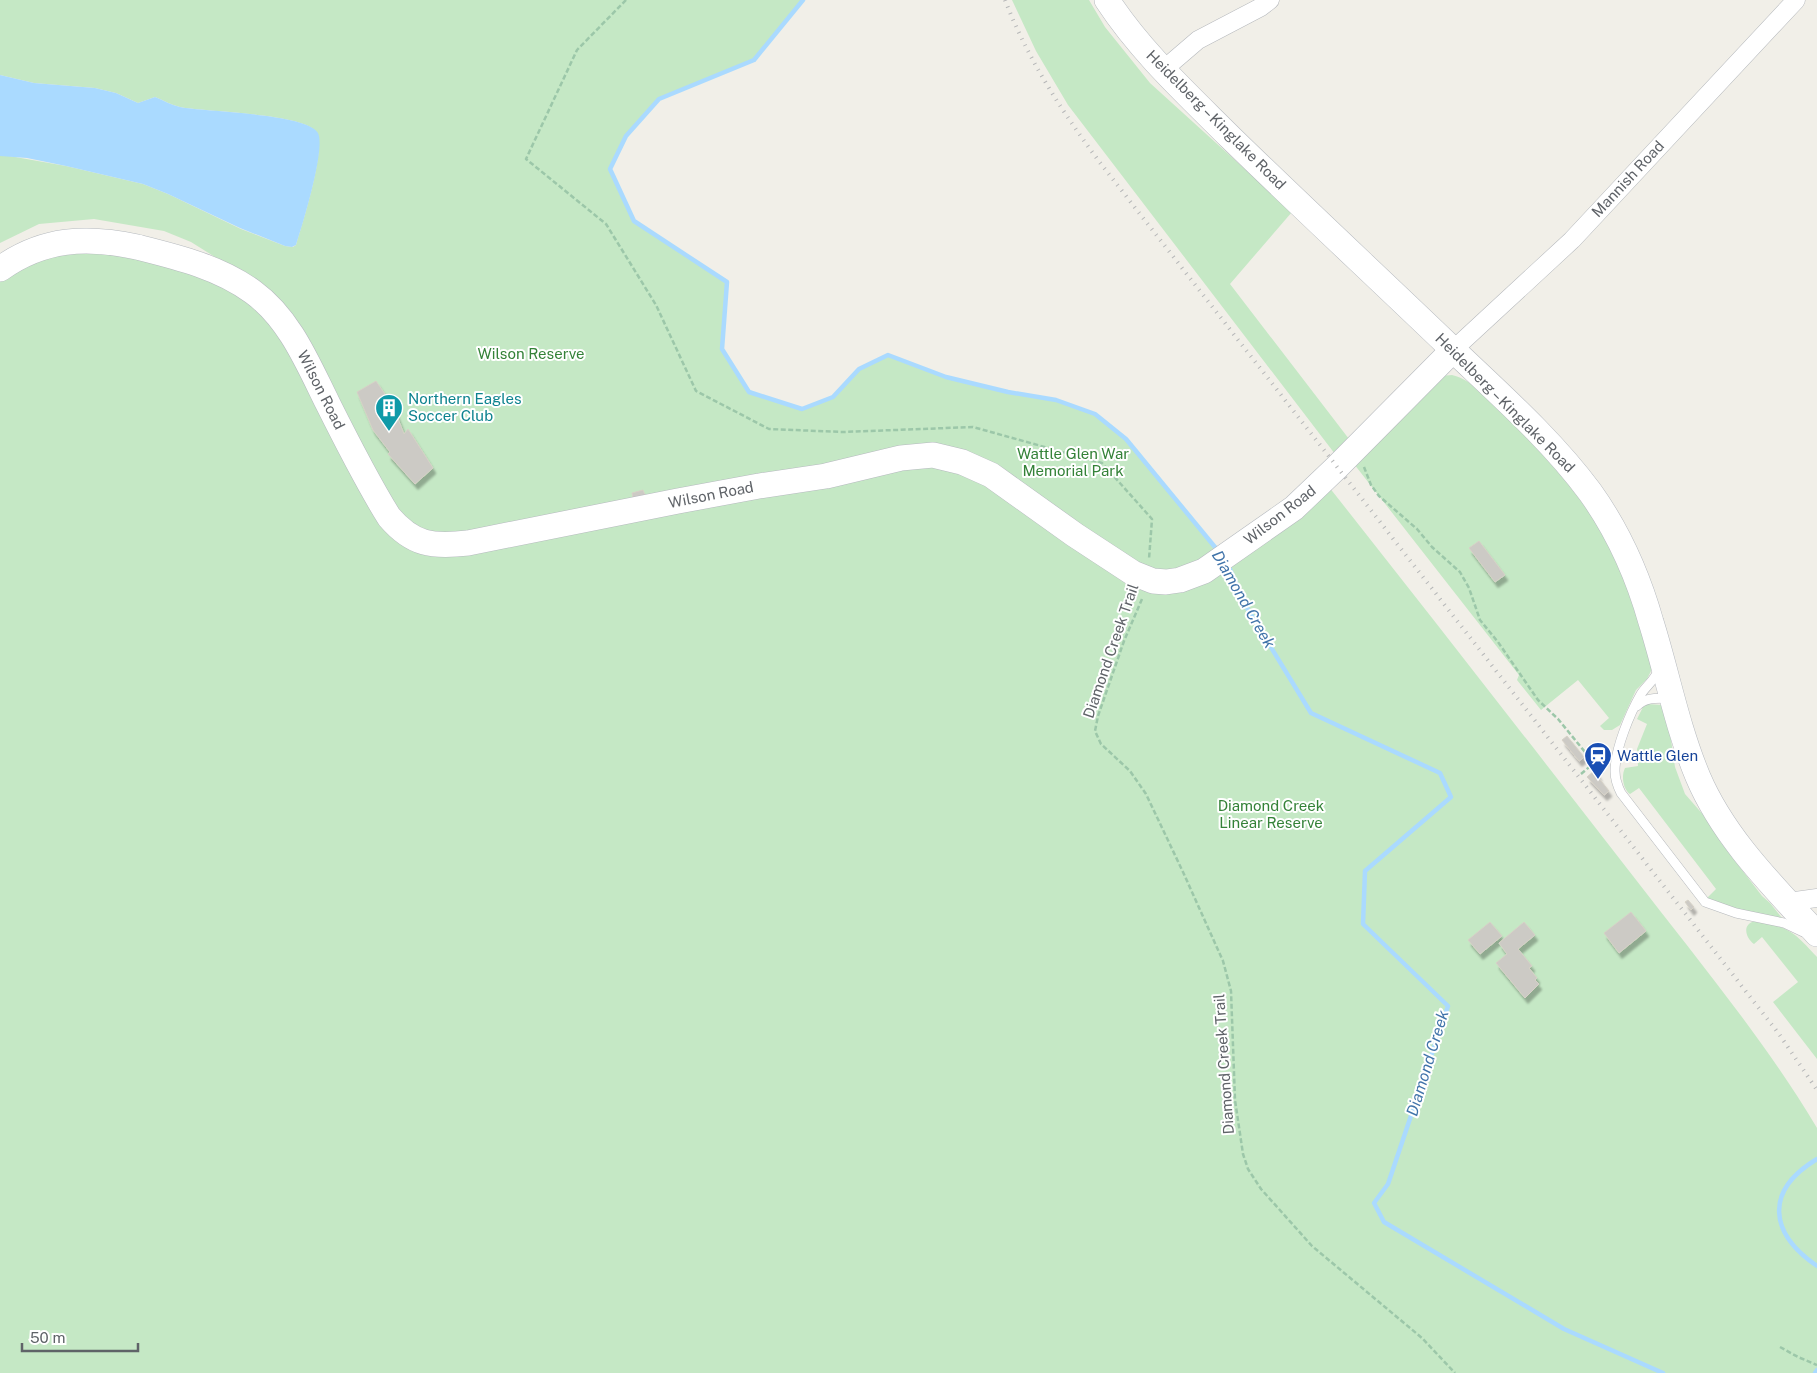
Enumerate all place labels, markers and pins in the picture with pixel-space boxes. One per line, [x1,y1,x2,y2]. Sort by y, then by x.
place label: Northern Eagles Soccer Club [408,390,522,424]
building icon: Northern Eagles Soccer Club [374,393,404,432]
station icon: Wattle Glen [1583,741,1613,780]
place label: Wattle Glen [1617,747,1698,764]

